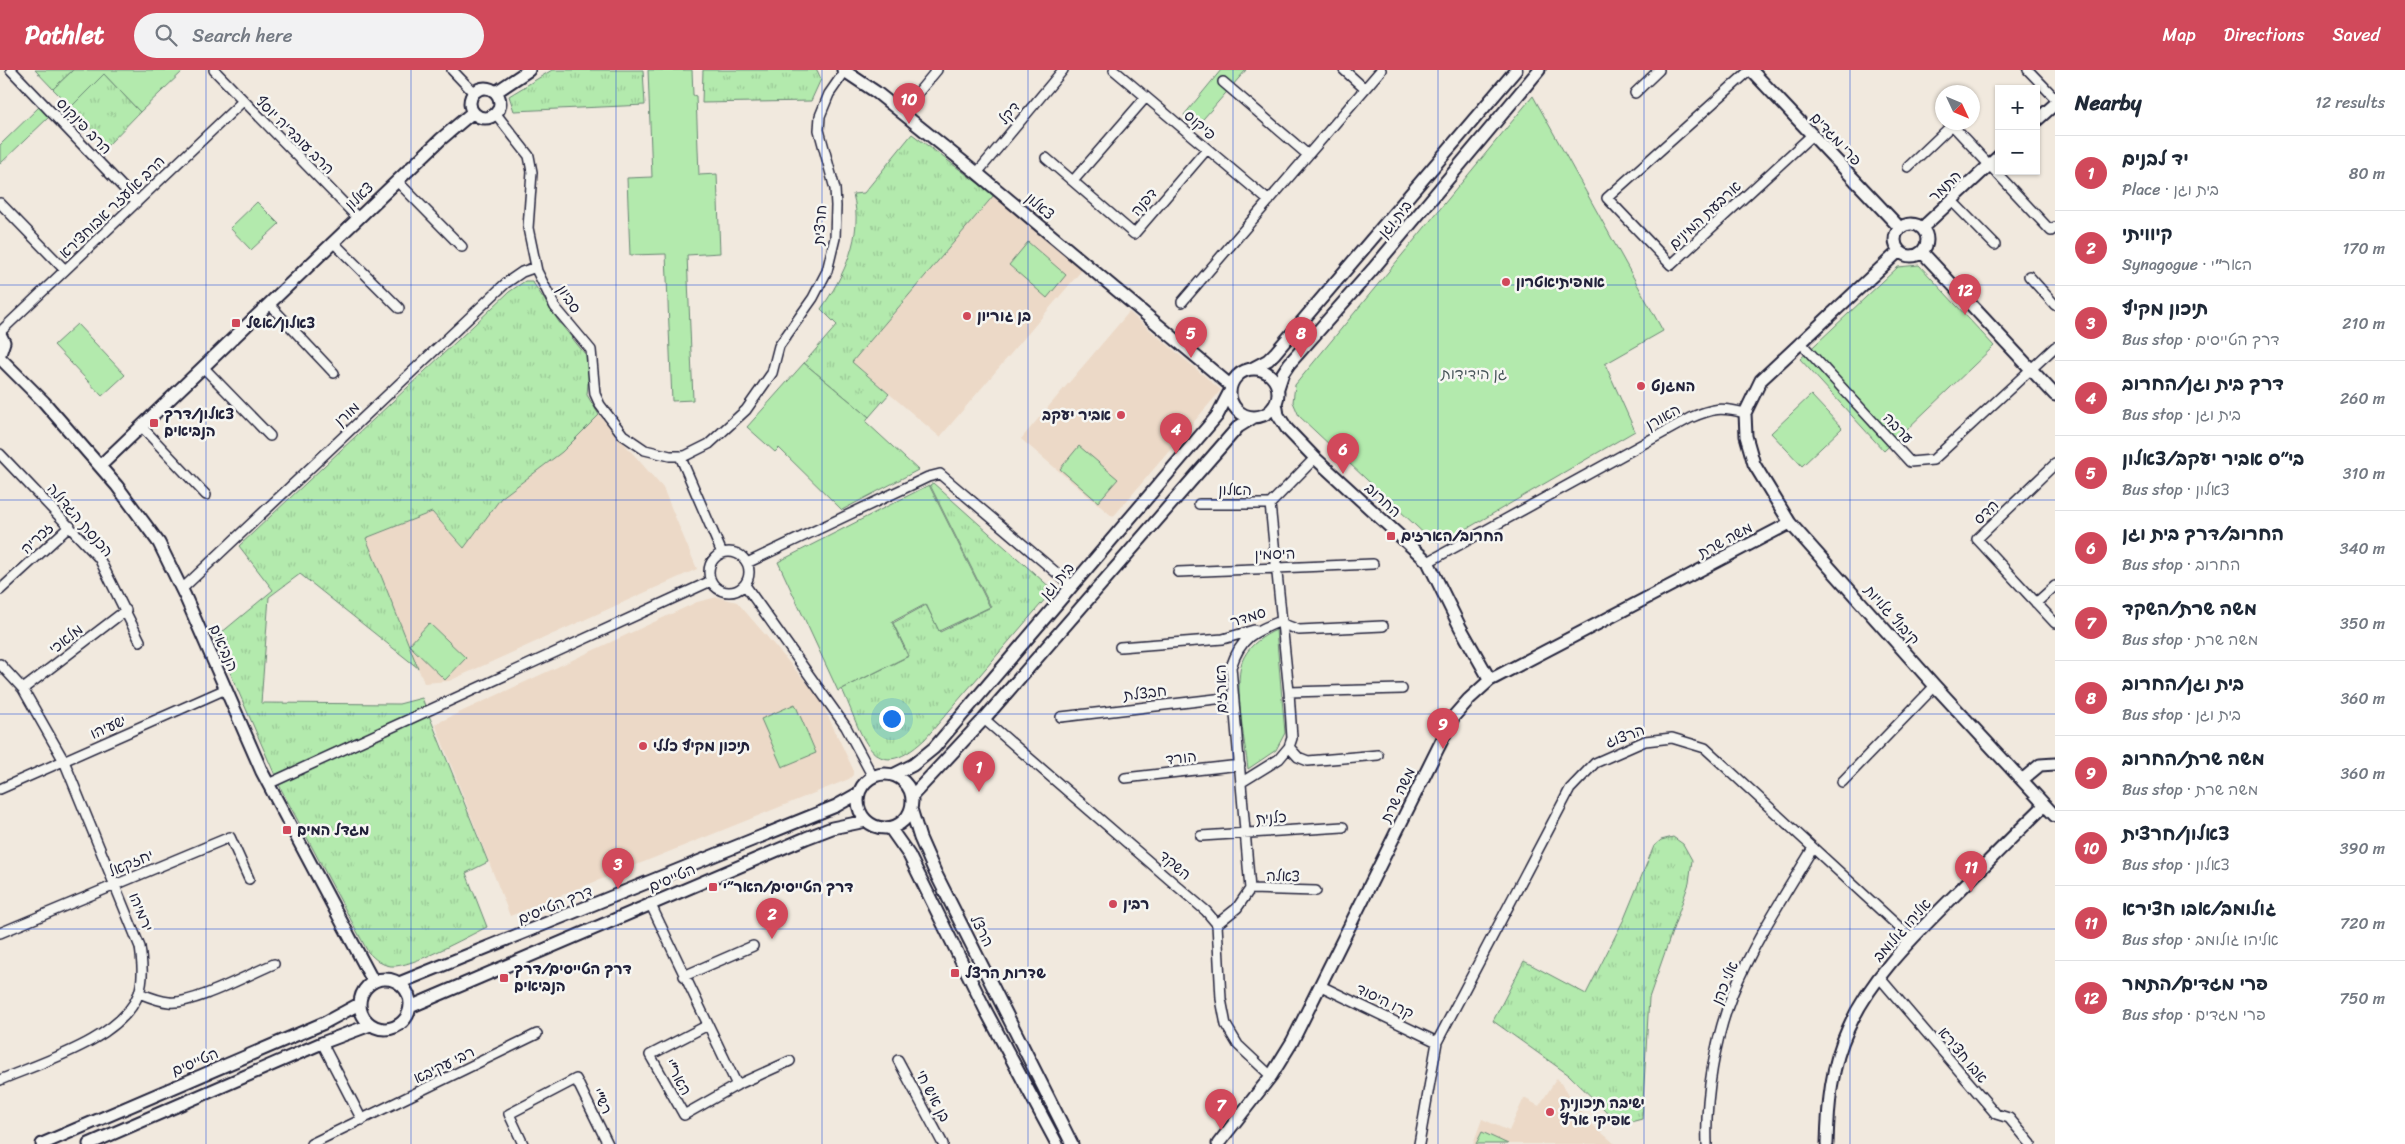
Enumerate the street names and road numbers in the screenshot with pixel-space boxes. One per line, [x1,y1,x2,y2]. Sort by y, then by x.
street label: הרב עובדיה יוסף [249,89,341,181]
street label: הרב פינקוס [50,91,118,161]
street label: דקל [991,95,1027,131]
street label: פיקוס [1178,103,1222,147]
street label: פרי מגדים [1804,106,1868,172]
street label: הרב אלעזר אבוחצירא [53,149,171,265]
street label: התמר [1922,164,1968,208]
street label: ארבעת המינים [1662,174,1748,256]
street label: צאלון [338,175,380,217]
street label: דפנה [1124,182,1164,222]
street label: צאלון [1019,186,1061,226]
street label: בית וגן [1371,194,1419,244]
street label: חרצית [806,204,834,247]
street label: סביון [550,279,588,319]
street label: מורן [328,395,366,433]
street label: האורן [1640,397,1686,437]
street label: ערבה [1876,406,1920,450]
street label: החרוב [1359,476,1407,524]
street label: הכנסת הגדולה [40,477,120,563]
street label: האלון [1218,477,1252,503]
street label: הדס [1967,493,2005,531]
street label: זכריה [14,515,60,561]
street label: משה שרת [1692,515,1757,566]
street label: היסמין [1254,540,1296,568]
street label: בית וגן [1033,556,1081,606]
street label: קיבוץ גלויות [1857,578,1926,651]
street label: סמדר [1227,599,1269,635]
street label: מלאכי [43,617,89,661]
street label: הנביאים [202,620,246,676]
street label: הארזים [1208,664,1234,714]
street label: חבצלת [1121,677,1168,709]
street label: ישעיהו [86,708,130,746]
street label: הרצוג [1602,717,1648,755]
street label: הורד [1164,743,1198,773]
street label: משה שרת [1373,763,1423,828]
street label: כלנית [1255,804,1287,832]
street label: יחזקאל [104,842,158,884]
street label: השקד [1153,843,1197,887]
street label: הטייסים [644,856,700,900]
street label: צאלה [1266,863,1300,889]
street label: דרך הטייסים [513,878,597,932]
street label: ירמיהו [121,888,161,936]
street label: אליהו גולומב [1866,892,1938,968]
street label: הרצל [963,910,1001,952]
street label: אלי כהן [1704,957,1746,1009]
street label: קרו היסוד [1351,976,1419,1026]
street label: אבו חצירא [1931,1021,1995,1089]
street label: רבי עקיבא [409,1039,479,1091]
street label: הטייסים [167,1040,223,1084]
street label: האר"י [657,1054,699,1100]
street label: בן איש חי [908,1065,958,1127]
street label: רש"י [584,1083,620,1119]

